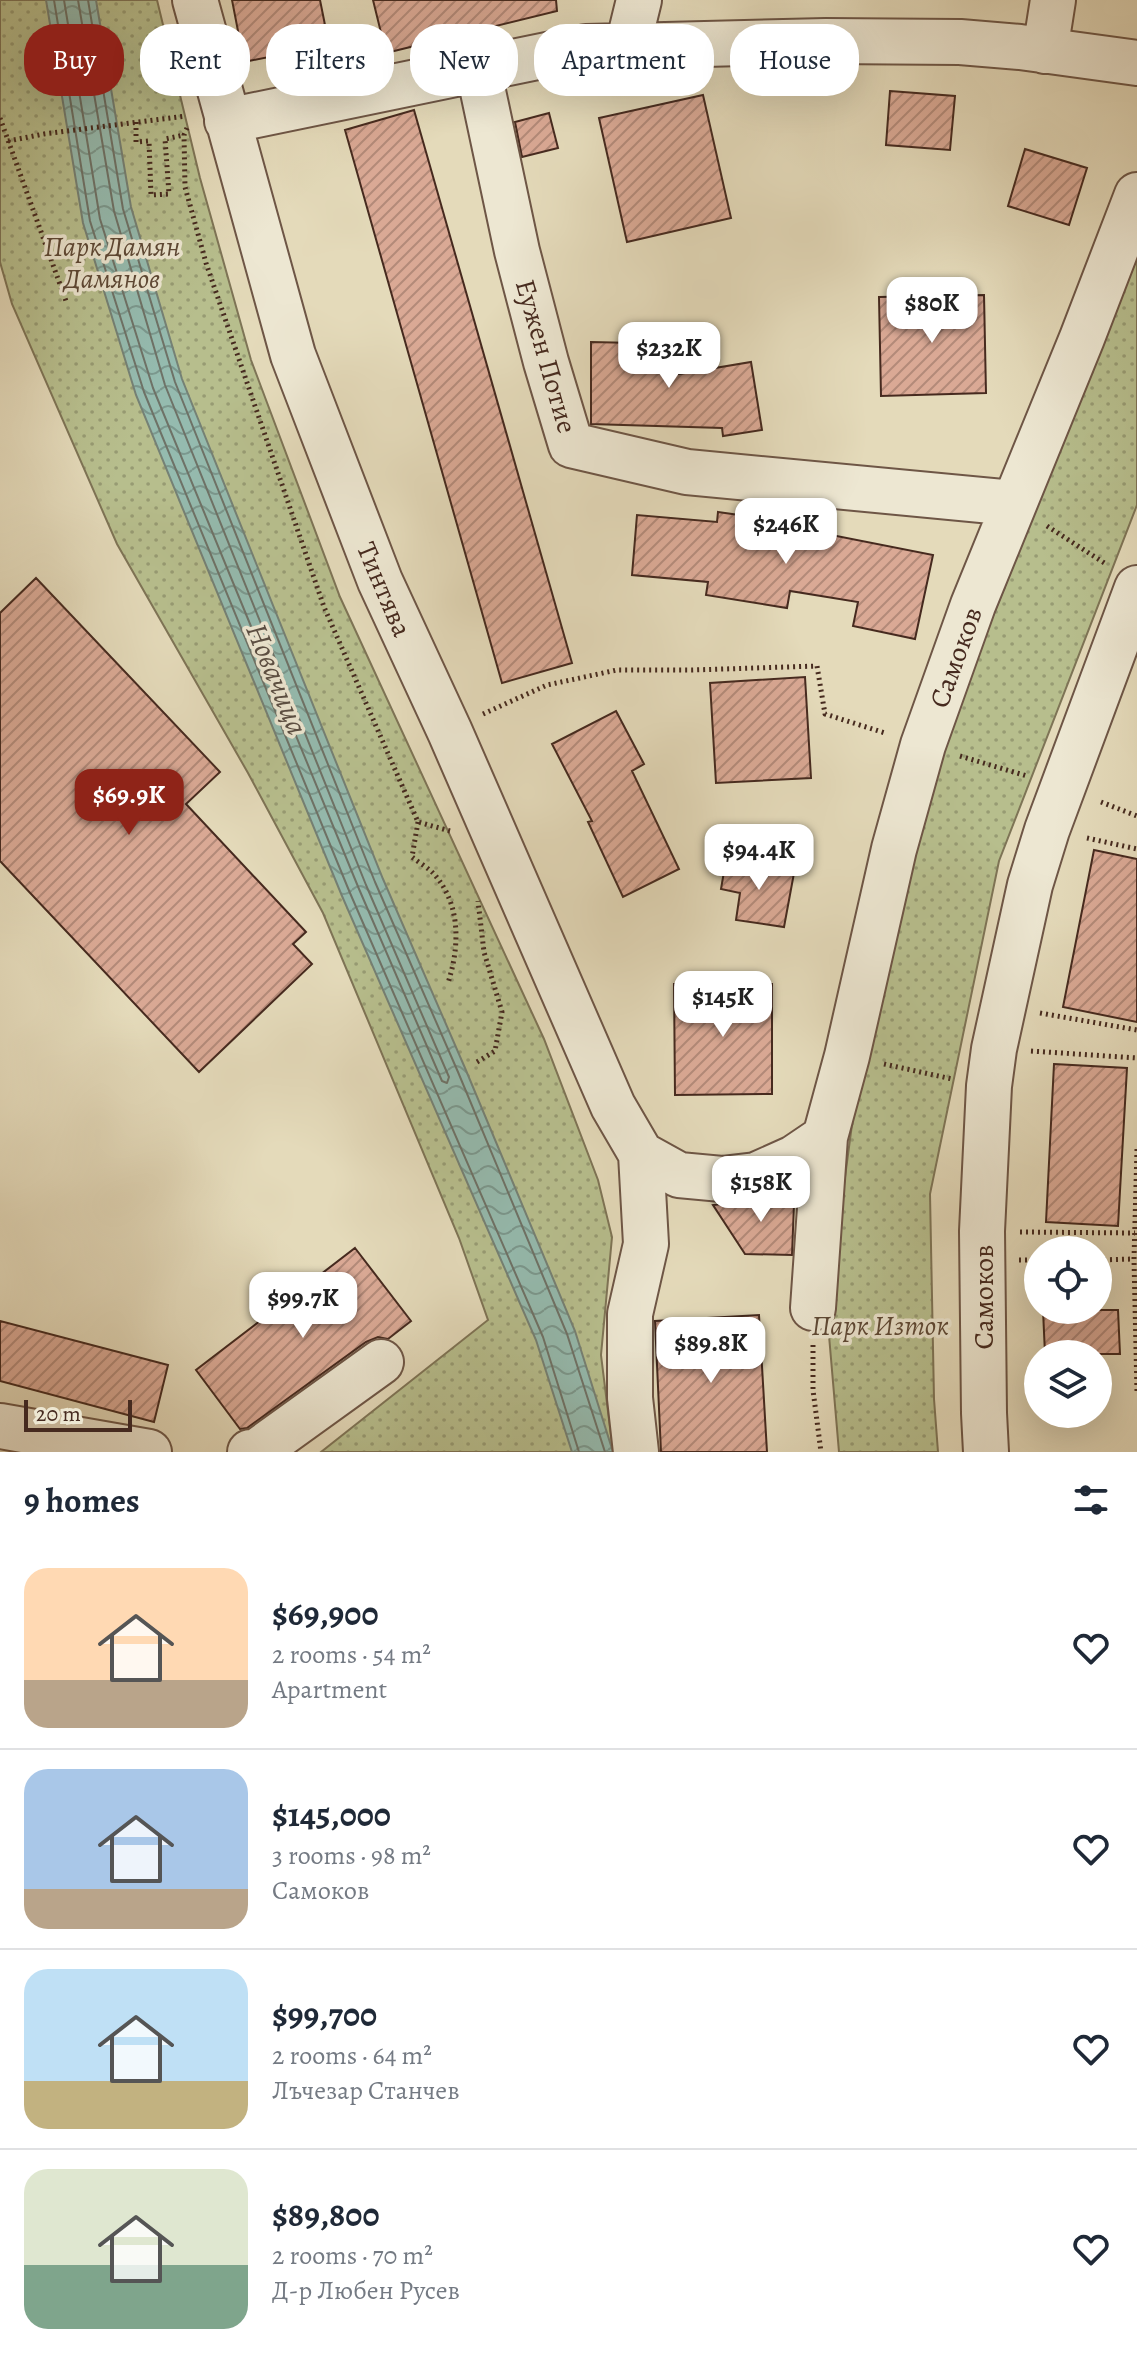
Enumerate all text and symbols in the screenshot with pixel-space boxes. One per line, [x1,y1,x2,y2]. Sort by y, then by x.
chip: Buy [24,24,124,96]
chip: Rent [140,24,250,96]
chip: Filters [266,24,394,96]
chip: New [410,24,518,96]
chip: Apartment [534,24,714,96]
chip: House [730,24,859,96]
park label: Парк Дамян Дамянов [44,228,180,298]
street label: Еужен Потие [506,275,586,438]
pin: $80K [885,277,979,345]
text: $80K [905,285,959,320]
pin: $232K [613,322,725,390]
text: $232K [636,330,702,365]
pin: $246K [730,498,842,566]
text: $246K [753,506,819,541]
street label: Тинтява [347,536,421,643]
street label: Самоков [920,602,992,713]
water label: Новачица [237,617,317,741]
pin: $69.9K [64,769,194,837]
text: $69.9K [93,777,165,812]
pin: $94.4K [694,824,824,892]
text: $94.4K [723,832,795,867]
pin: $145K [667,971,779,1039]
text: $145K [692,979,754,1014]
pin: $158K [705,1156,817,1224]
text: $158K [730,1164,792,1199]
map controls [1024,1236,1112,1428]
button: locate [1024,1236,1112,1324]
street label: Самоков [965,1245,1003,1349]
pin: $99.7K [238,1272,368,1340]
text: $99.7K [267,1280,339,1315]
park label: Парк Изток [811,1307,949,1345]
pin: $89.8K [646,1317,776,1385]
text: $89.8K [674,1325,748,1360]
button: layers [1024,1340,1112,1428]
scale bar [24,1396,132,1432]
text: 20 m [36,1399,81,1429]
text: 9 homes [24,1477,140,1524]
icon: filters [1069,1478,1113,1522]
text: $69,900 [272,1590,379,1637]
icon: home [88,1600,184,1696]
icon: heart [1069,1626,1113,1670]
text: 2 rooms · 54 m² [272,1637,431,1672]
text: Apartment [272,1672,387,1707]
text: $145,000 [272,1791,391,1838]
icon: home [88,1801,184,1897]
icon: heart [1069,1827,1113,1871]
text: 3 rooms · 98 m² [272,1838,431,1873]
text: Самоков [272,1873,369,1908]
text: $99,700 [272,1991,377,2038]
icon: home [88,2001,184,2097]
icon: heart [1069,2027,1113,2071]
text: 2 rooms · 64 m² [272,2038,432,2073]
text: Лъчезар Станчев [272,2073,460,2108]
text: $89,800 [272,2191,380,2238]
icon: home [88,2201,184,2297]
icon: heart [1069,2227,1113,2271]
text: 2 rooms · 70 m² [272,2238,433,2273]
text: Д-р Любен Русев [272,2273,460,2308]

